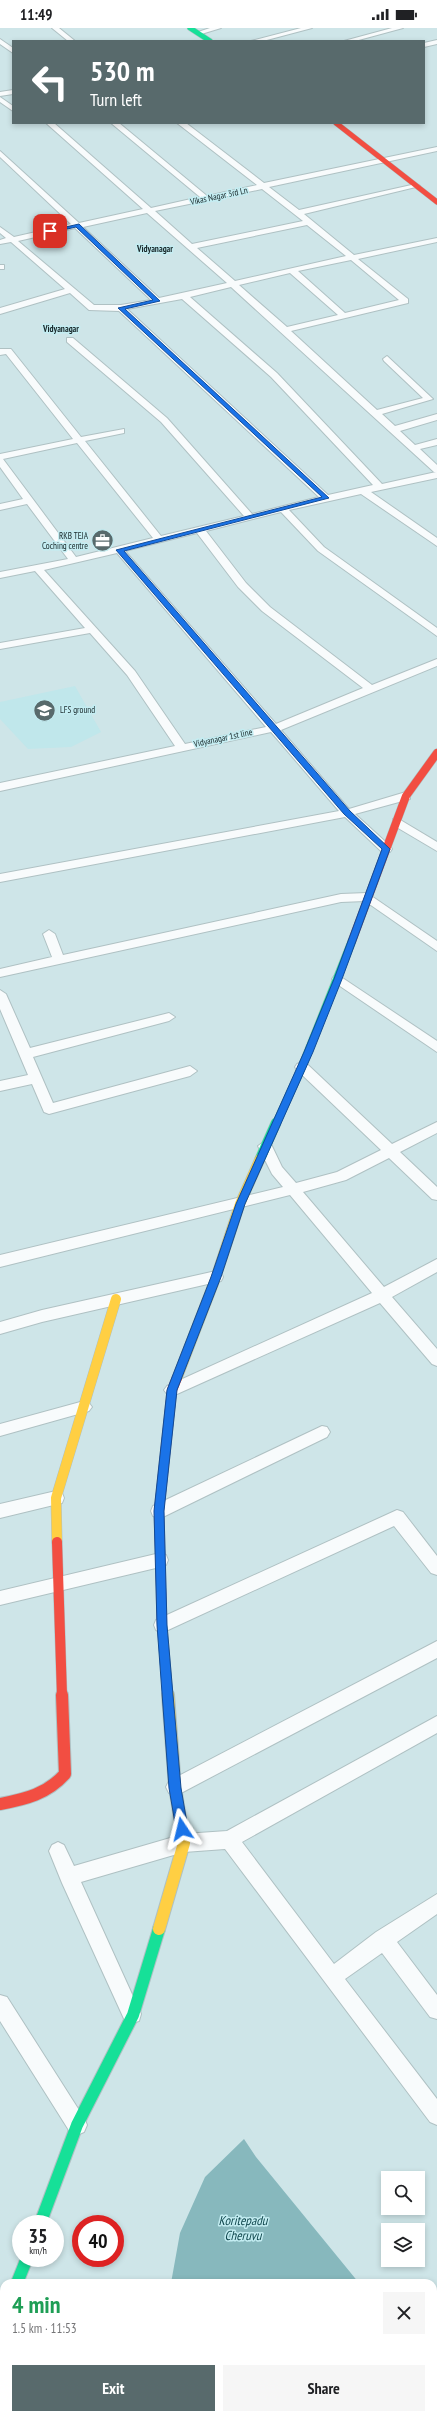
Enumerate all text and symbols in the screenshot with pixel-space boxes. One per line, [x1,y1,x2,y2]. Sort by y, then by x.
text: 11:49 [20,5,52,24]
text: 530 m [90,52,154,89]
icon: left [24,56,76,108]
text: Turn left [90,88,142,111]
street label: Vikas Nagar 3rd Ln [188,184,249,207]
pin [33,214,67,248]
icon: arrive [39,220,61,242]
district label: Vidyanagar [136,243,173,254]
district label: Vidyanagar [42,323,79,334]
office icon: RKB TEJA Coching centre [90,528,116,554]
place label: RKB TEJA Coching centre [42,530,89,551]
school or university icon: LFS ground [31,697,57,723]
place label: LFS ground [60,704,95,715]
street label: Vidyanagar 1st line [192,726,253,749]
position arrow [161,1808,203,1850]
map controls [381,2171,425,2267]
button: search [381,2171,425,2215]
water label: Koritepadu Cheruvu [219,2212,269,2244]
speed limit sign: 40 [72,2215,124,2267]
text: 35 [28,2223,48,2249]
button: layers [381,2223,425,2267]
text: km/h [29,2244,47,2257]
text: 4 min [12,2289,60,2320]
button: close [383,2292,425,2334]
text: 1.5 km · 11:53 [12,2320,77,2337]
button: Exit [12,2365,215,2411]
button: Share [223,2365,425,2411]

